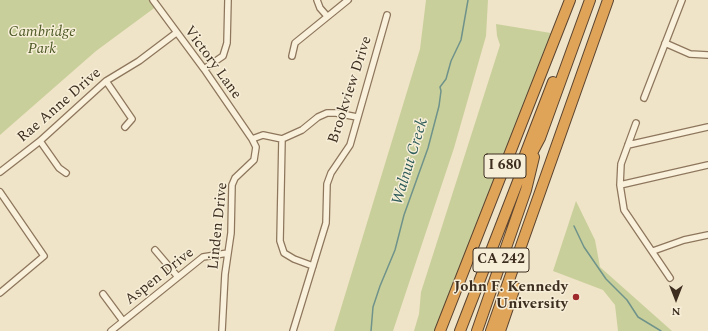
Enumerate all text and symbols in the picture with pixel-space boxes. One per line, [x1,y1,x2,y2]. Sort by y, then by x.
street label: Victory Lane [179,23,245,103]
park label: Cambridge Park [8,24,76,59]
street label: Brookview Drive [325,34,377,146]
street label: Rae Anne Drive [15,65,105,147]
water label: Walnut Creek [389,116,433,208]
road number: I 680 [484,154,526,178]
street label: Linden Drive [205,181,233,271]
street label: Aspen Drive [122,244,198,310]
road number: CA 242 [473,248,529,272]
place label: John F. Kennedy University [454,279,568,314]
north arrow [656,279,696,319]
marker: John F. Kennedy University [571,292,581,302]
text: N [672,303,681,320]

